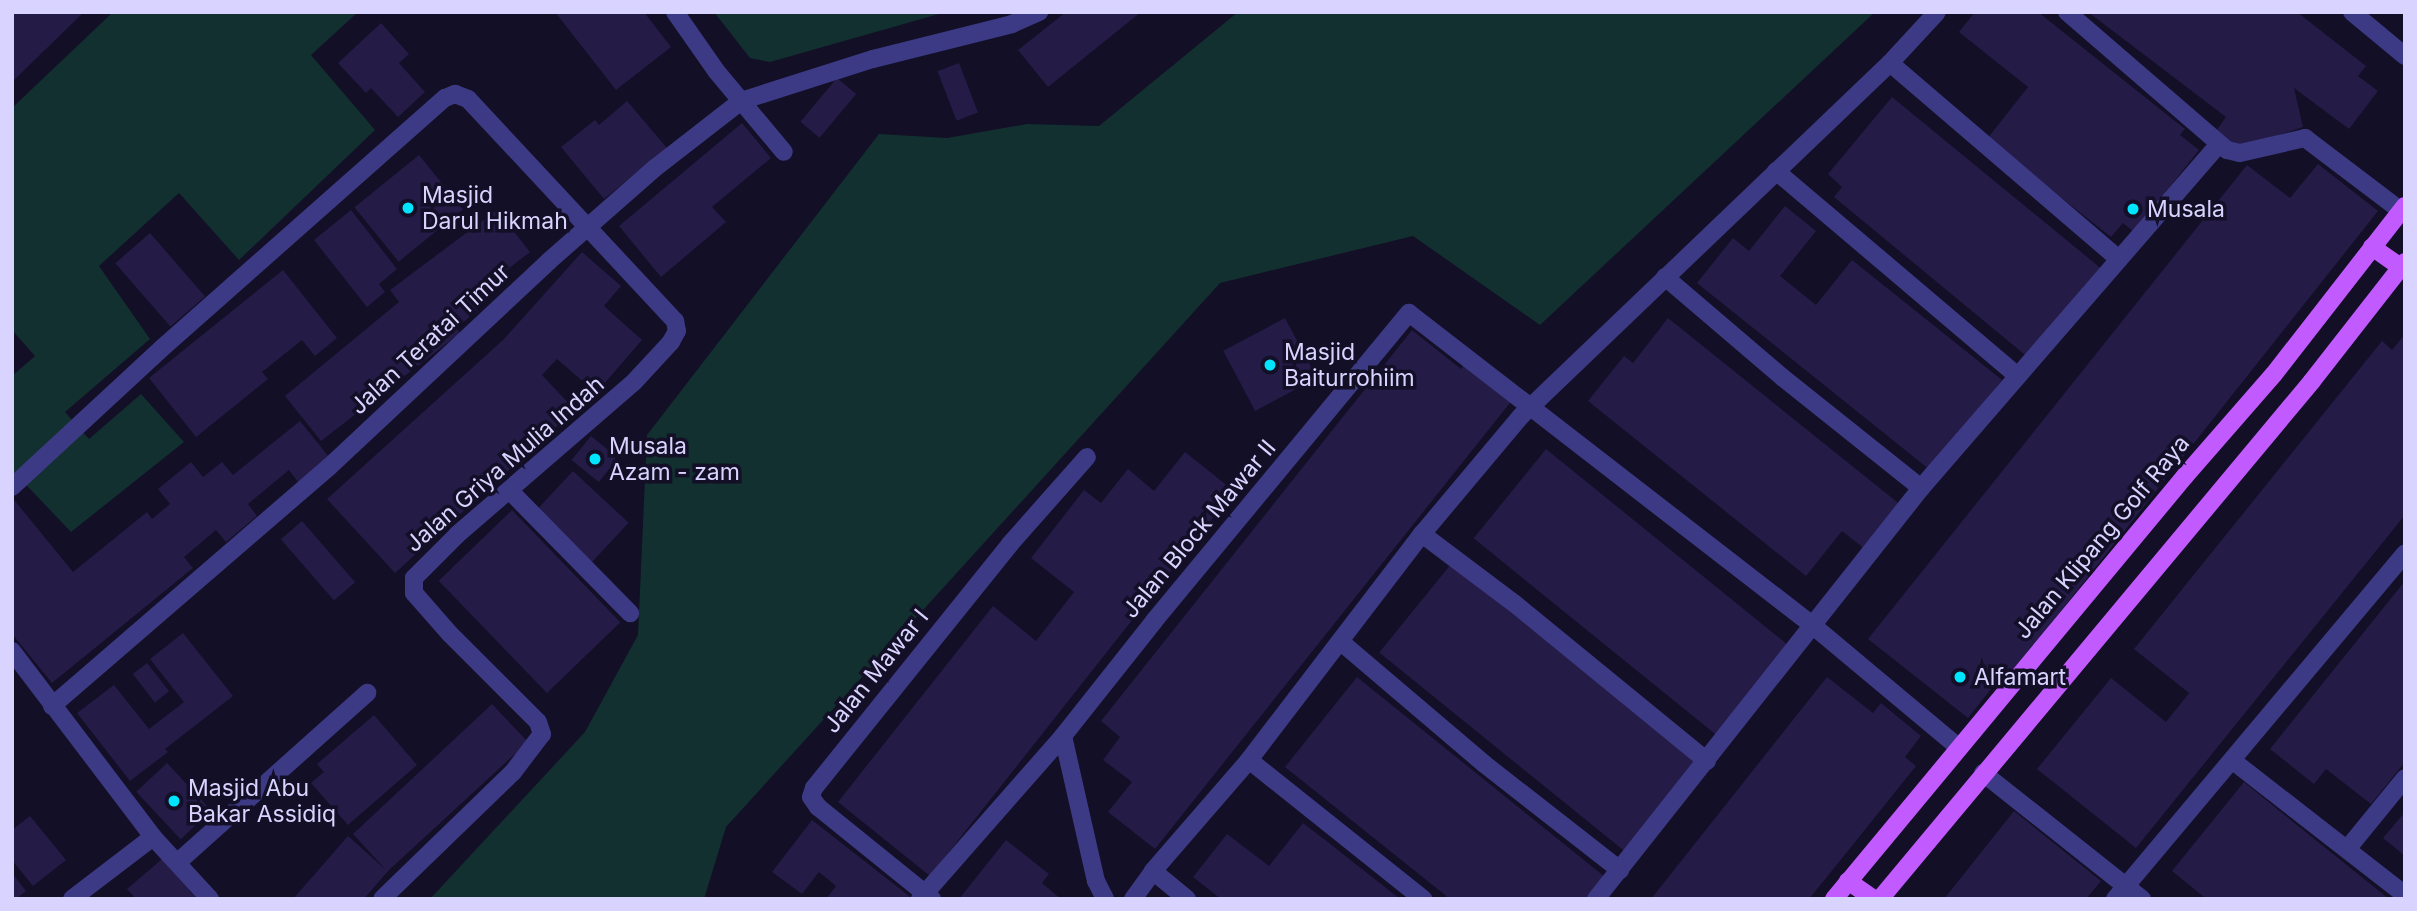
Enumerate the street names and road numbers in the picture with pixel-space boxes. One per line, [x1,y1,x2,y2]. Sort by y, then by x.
street label: Jalan Teratai Timur [345,258,515,420]
street label: Jalan Griya Mulia Indah [400,370,610,558]
street label: Jalan Klipang Golf Raya [2009,430,2195,644]
street label: Jalan Block Mawar II [1116,434,1282,624]
street label: Jalan Mawar I [818,604,934,738]

